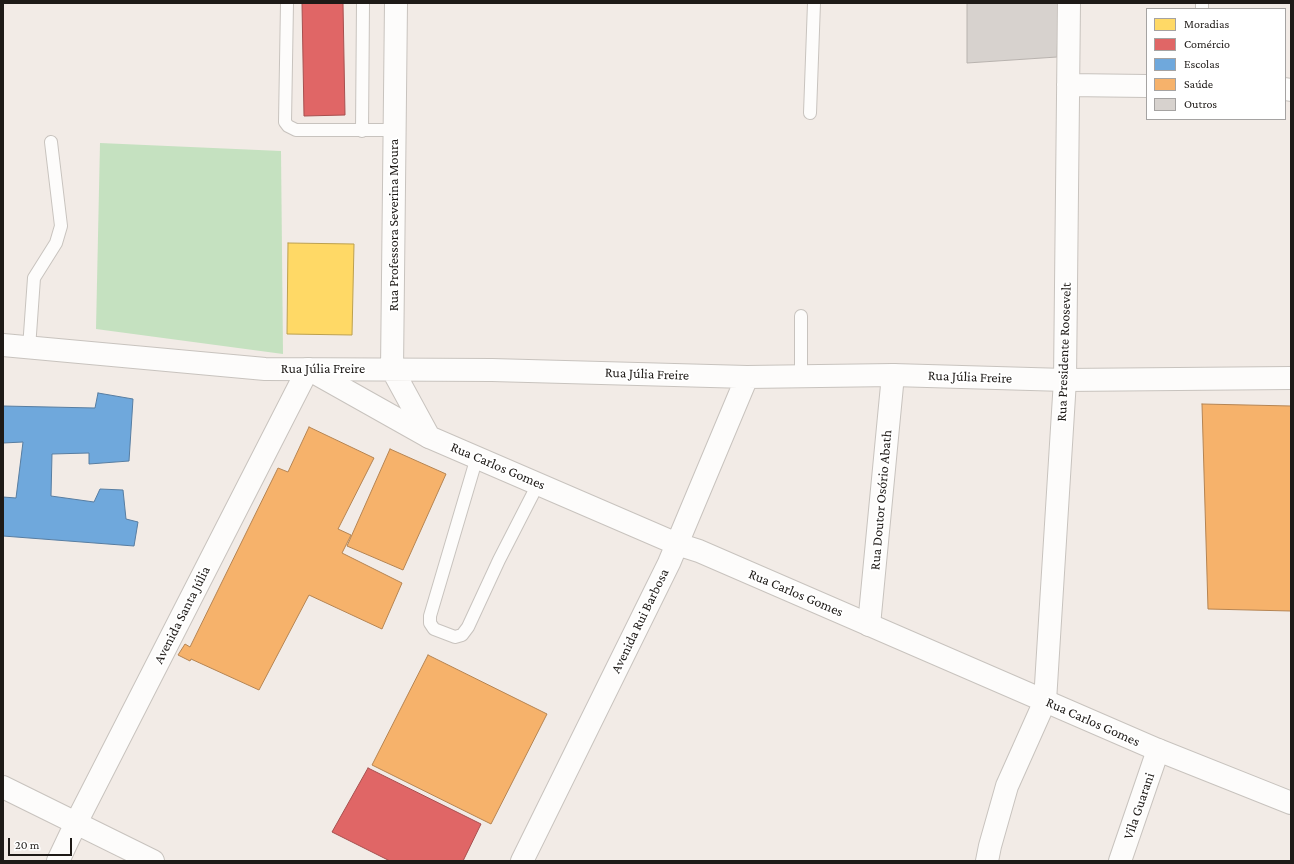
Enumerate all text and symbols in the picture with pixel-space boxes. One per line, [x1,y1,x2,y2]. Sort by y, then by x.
legend [1146,8,1286,120]
text: Moradias [1184,17,1229,31]
text: Comércio [1184,37,1230,51]
text: Escolas [1184,57,1220,71]
text: Saúde [1184,77,1213,91]
text: Outros [1184,97,1217,111]
street label: Rua Professora Severina Moura [386,139,402,311]
street label: Rua Presidente Roosevelt [1053,282,1075,422]
street label: Rua Júlia Freire [281,361,365,377]
street label: Rua Júlia Freire [605,364,689,384]
street label: Rua Júlia Freire [928,367,1012,387]
street label: Rua Doutor Osório Abath [867,429,895,571]
street label: Rua Carlos Gomes [448,439,548,493]
street label: Avenida Santa Júlia [150,563,214,667]
street label: Avenida Rui Barbosa [607,566,673,676]
street label: Rua Carlos Gomes [746,566,846,620]
street label: Rua Carlos Gomes [1043,694,1143,750]
street label: Vila Guarani [1120,770,1158,842]
scale bar [10,830,74,856]
text: 20 m [15,838,39,852]

